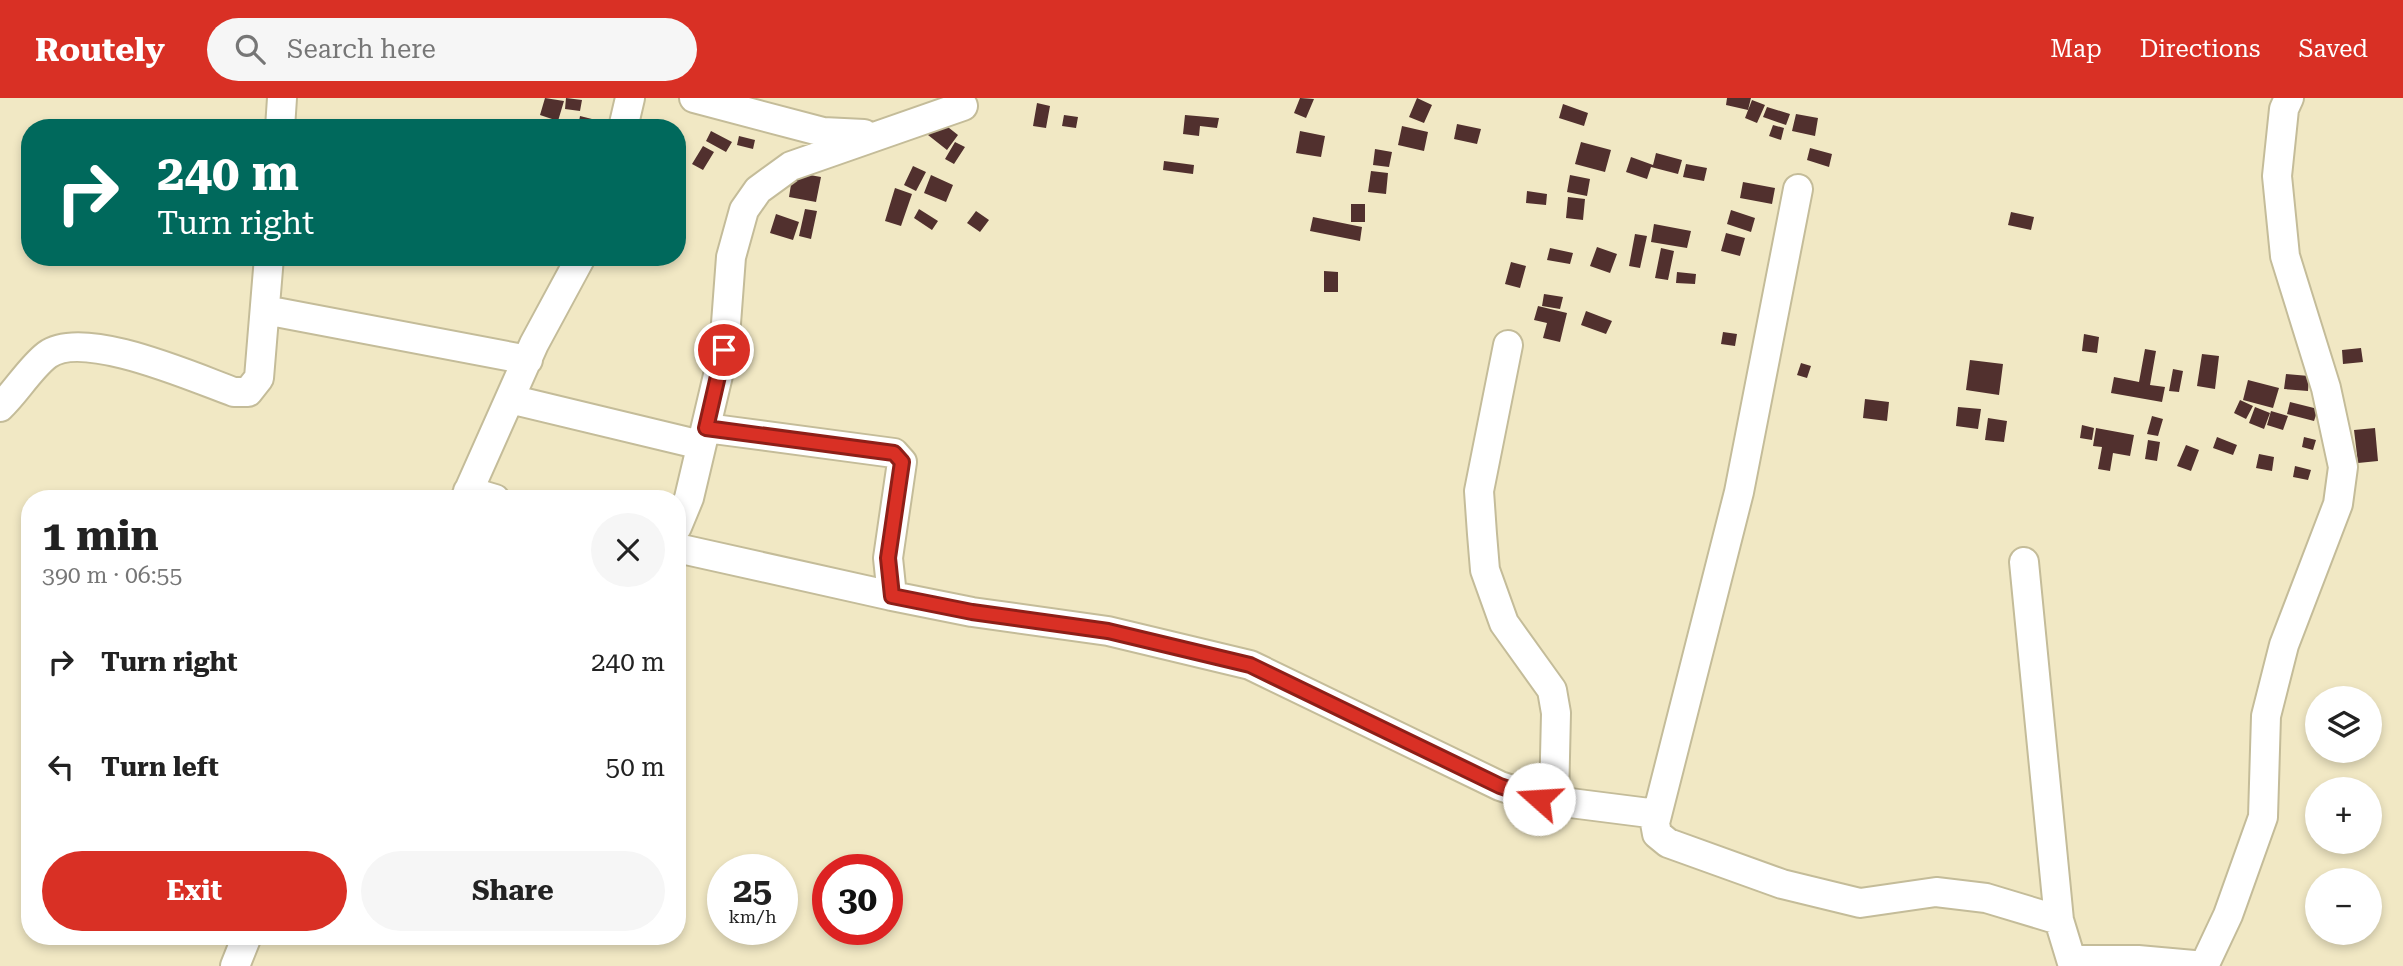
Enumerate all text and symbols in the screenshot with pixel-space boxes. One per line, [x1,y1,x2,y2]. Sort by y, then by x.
search box [207,18,697,81]
text: Routely [35,30,165,69]
icon: search [231,30,269,68]
text: Search here [287,34,436,64]
text: Map [2050,35,2102,63]
text: Directions [2140,35,2260,63]
text: Saved [2298,35,2368,63]
text: 240 m [157,145,299,202]
icon: right [42,147,133,238]
text: Turn right [157,204,314,242]
pin [694,320,754,380]
icon: arrive [705,331,743,369]
text: 1 min [42,511,159,560]
button: close [591,513,665,587]
text: 390 m · 06:55 [42,562,182,589]
icon: right [42,643,80,681]
text: Turn right [101,647,237,677]
text: 240 m [591,647,665,677]
map controls [2305,686,2382,945]
button: layers [2305,686,2382,763]
icon: left [42,748,80,786]
text: Turn left [101,752,219,782]
text: 50 m [606,752,665,782]
position arrow [1502,762,1576,836]
button: + [2305,777,2382,854]
button: Exit [42,851,347,931]
button: Share [361,851,665,931]
speed limit sign: 30 [812,854,903,945]
button: − [2305,868,2382,945]
text: 25 [733,870,772,911]
text: km/h [728,906,777,927]

